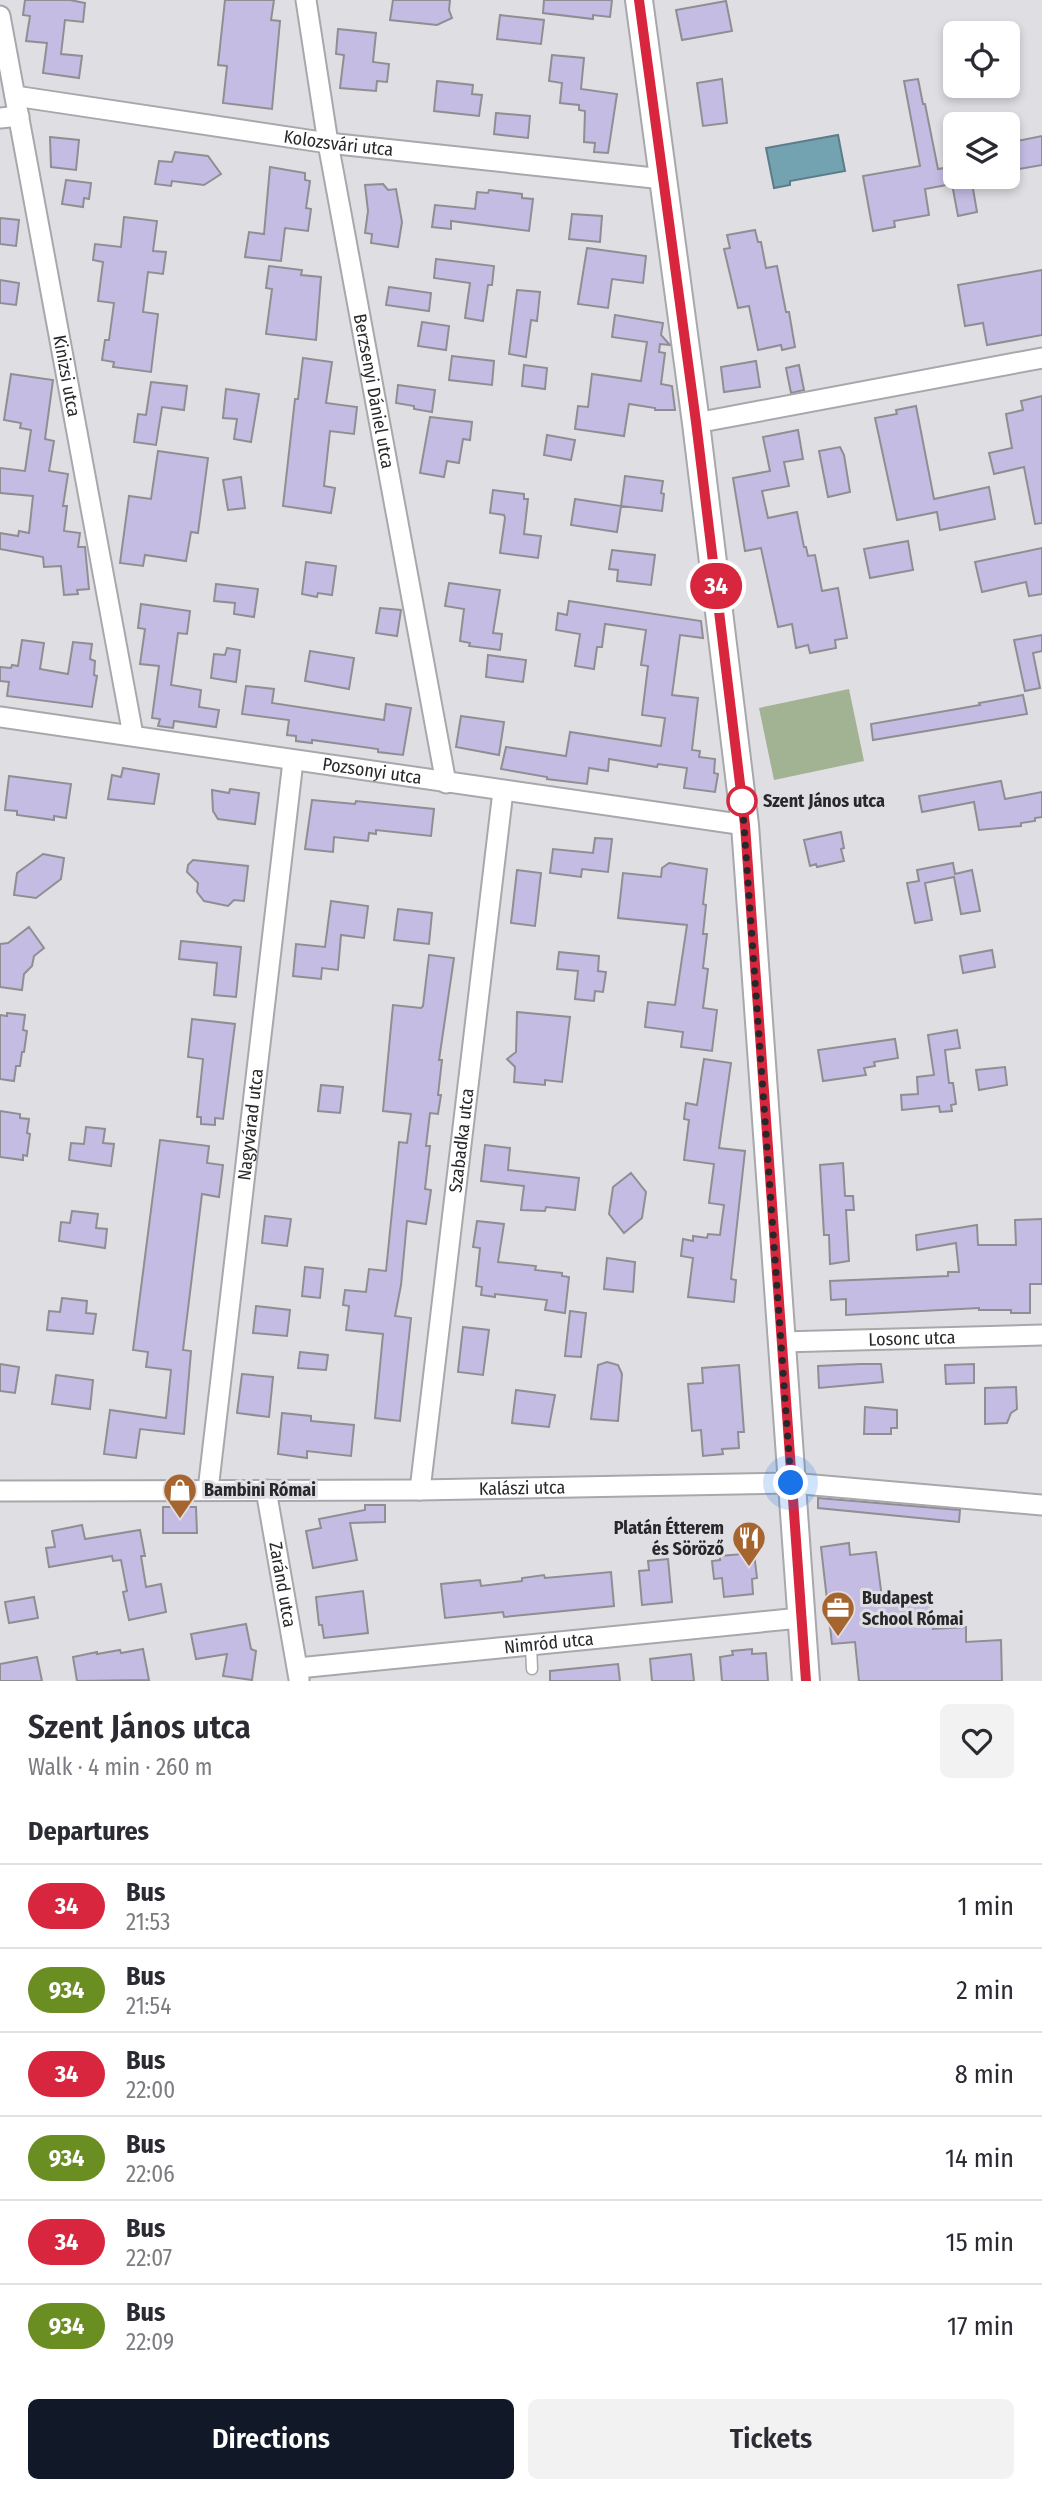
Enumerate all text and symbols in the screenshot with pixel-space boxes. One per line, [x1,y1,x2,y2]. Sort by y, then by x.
map controls [943,21,1020,189]
button: locate [943,21,1020,98]
button: layers [943,112,1020,189]
street label: Kolozsvári utca [282,125,395,161]
street label: Berzsenyi Dániel utca [349,312,399,471]
street label: Kinizsi utca [48,333,85,419]
line badge: 34 [684,563,748,609]
text: 34 [704,572,728,600]
street label: Pozsonyi utca [321,753,423,789]
marker: Szent János utca [727,786,757,816]
place label: Szent János utca [763,790,885,812]
street label: Nagyvárad utca [233,1067,268,1182]
street label: Szabadka utca [444,1087,479,1194]
street label: Losonc utca [868,1326,956,1351]
your location [773,1465,808,1500]
shop icon: Bambini Római [161,1471,199,1520]
street label: Kalászi utca [479,1476,566,1500]
place label: Bambini Római [204,1479,316,1501]
place label: Platán Étterem és Söröző [614,1516,724,1560]
restaurant icon: Platán Étterem és Söröző [730,1519,768,1568]
street label: Zaránd utca [264,1540,301,1629]
place label: Budapest School Római [862,1587,963,1630]
office icon: Budapest School Római [819,1589,857,1638]
street label: Nimród utca [503,1628,595,1658]
button: heart [940,1704,1014,1778]
text: Szent János utca [28,1707,251,1747]
text: Walk · 4 min · 260 m [28,1753,213,1781]
text: Departures [28,1816,149,1847]
text: Bus [126,1877,165,1908]
text: 1 min [958,1891,1014,1922]
text: 34 [55,1892,78,1920]
text: 21:53 [126,1908,170,1936]
text: Bus [126,1961,165,1992]
text: 2 min [956,1975,1014,2006]
text: 934 [49,1976,84,2004]
text: 21:54 [126,1992,171,2020]
text: Bus [126,2045,165,2076]
text: 8 min [955,2059,1014,2090]
text: 34 [55,2060,78,2088]
text: 22:00 [126,2076,175,2104]
text: Bus [126,2129,165,2160]
text: 14 min [945,2143,1014,2174]
text: 934 [49,2144,84,2172]
text: 22:06 [126,2160,175,2188]
text: Bus [126,2213,165,2244]
text: 15 min [946,2227,1014,2258]
text: 34 [55,2228,78,2256]
text: 22:07 [126,2244,172,2272]
text: Bus [126,2297,165,2328]
text: 17 min [947,2311,1014,2342]
text: 934 [49,2312,84,2340]
text: 22:09 [126,2328,174,2356]
button: Directions [28,2399,514,2479]
button: Tickets [528,2399,1014,2479]

